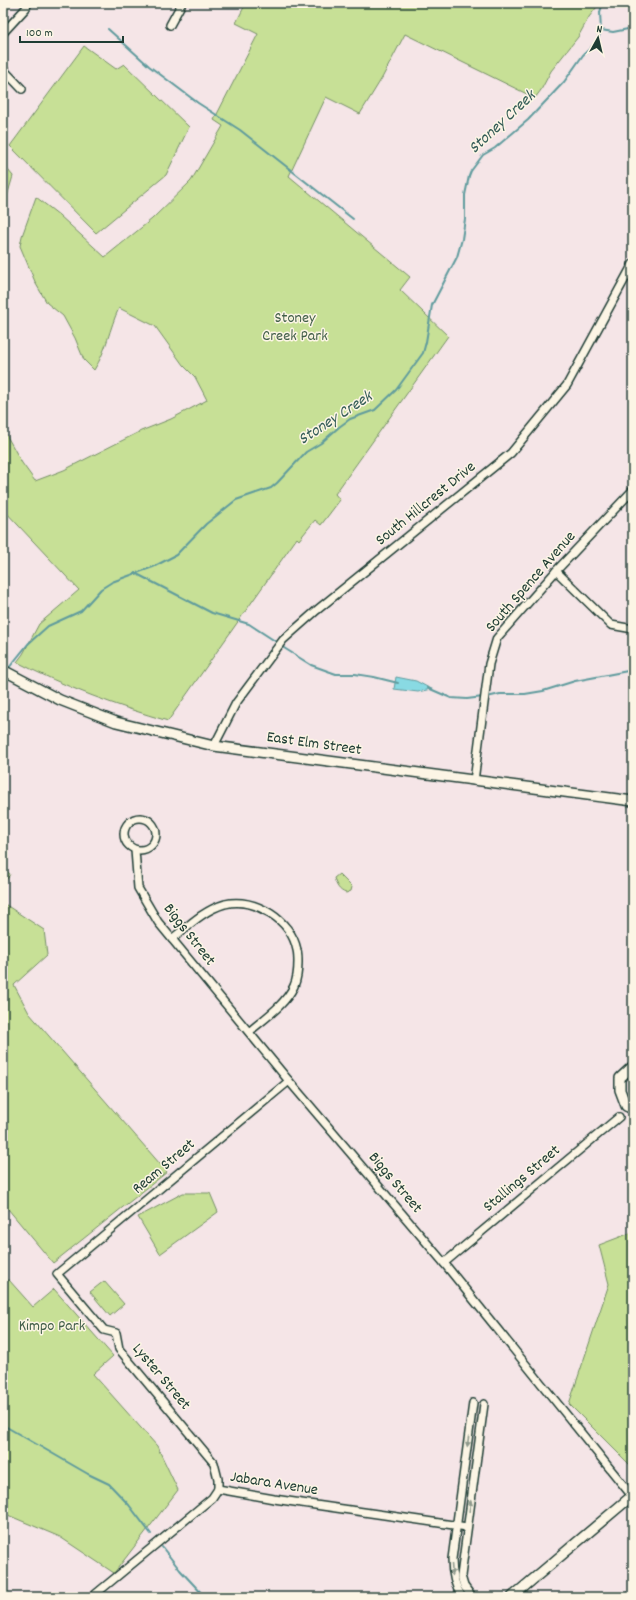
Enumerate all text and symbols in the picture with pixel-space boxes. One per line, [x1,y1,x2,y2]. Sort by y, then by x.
scale bar [20,18,123,44]
north arrow [578,18,618,58]
text: N [595,22,603,38]
text: 100 m [26,25,53,42]
water label: Stoney Creek [464,84,543,160]
park label: Stoney Creek Park [262,307,328,348]
water label: Stoney Creek [294,385,379,452]
street label: South Hillcrest Drive [371,456,481,552]
street label: South Spence Avenue [480,526,582,638]
street label: East Elm Street [265,726,363,762]
street label: Biggs Street [157,899,221,971]
street label: Ream Street [128,1134,201,1200]
street label: Stallings Street [478,1140,566,1218]
street label: Biggs Street [362,1147,428,1219]
park label: Kimpo Park [19,1315,85,1338]
street label: Lyster Street [126,1339,196,1416]
one-way arrow [465,1435,471,1447]
street label: Jabara Avenue [228,1466,320,1502]
one-way arrow [467,1500,473,1512]
one-way arrow [449,1564,456,1576]

